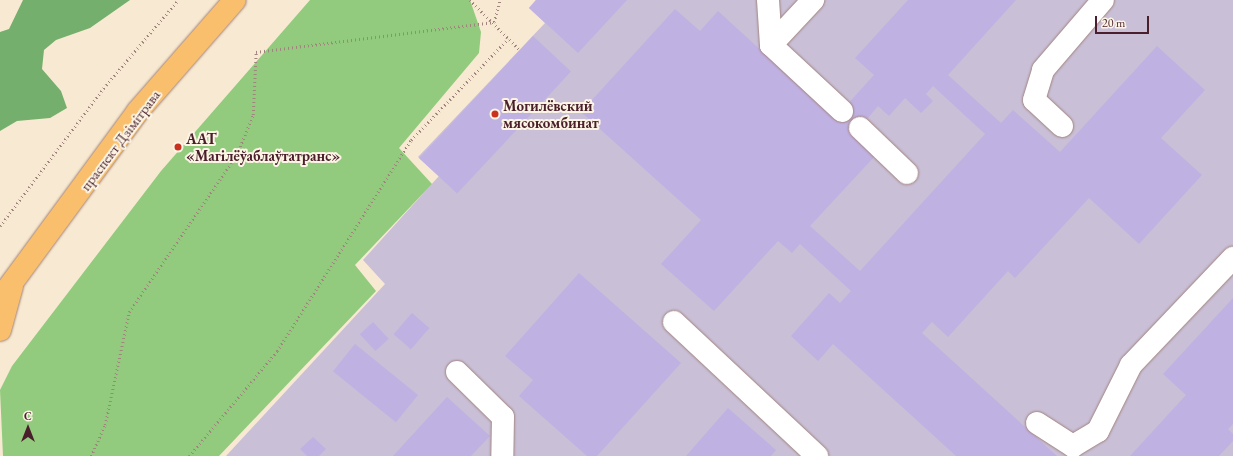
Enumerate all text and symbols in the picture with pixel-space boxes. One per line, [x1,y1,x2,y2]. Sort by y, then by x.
scale bar [1097,8,1151,34]
text: 20 m [1102,15,1125,31]
street label: праспект Дзімітрава [76,86,164,194]
place label: Могилёвский мясокомбинат [503,96,599,131]
marker: Могилёвский мясокомбинат [490,109,500,119]
place label: ААТ «Магілёўаблаўтатранс» [186,129,340,164]
marker: ААТ «Магілёўаблаўтатранс» [173,142,183,152]
north arrow [8,408,48,448]
text: С [24,409,32,423]

